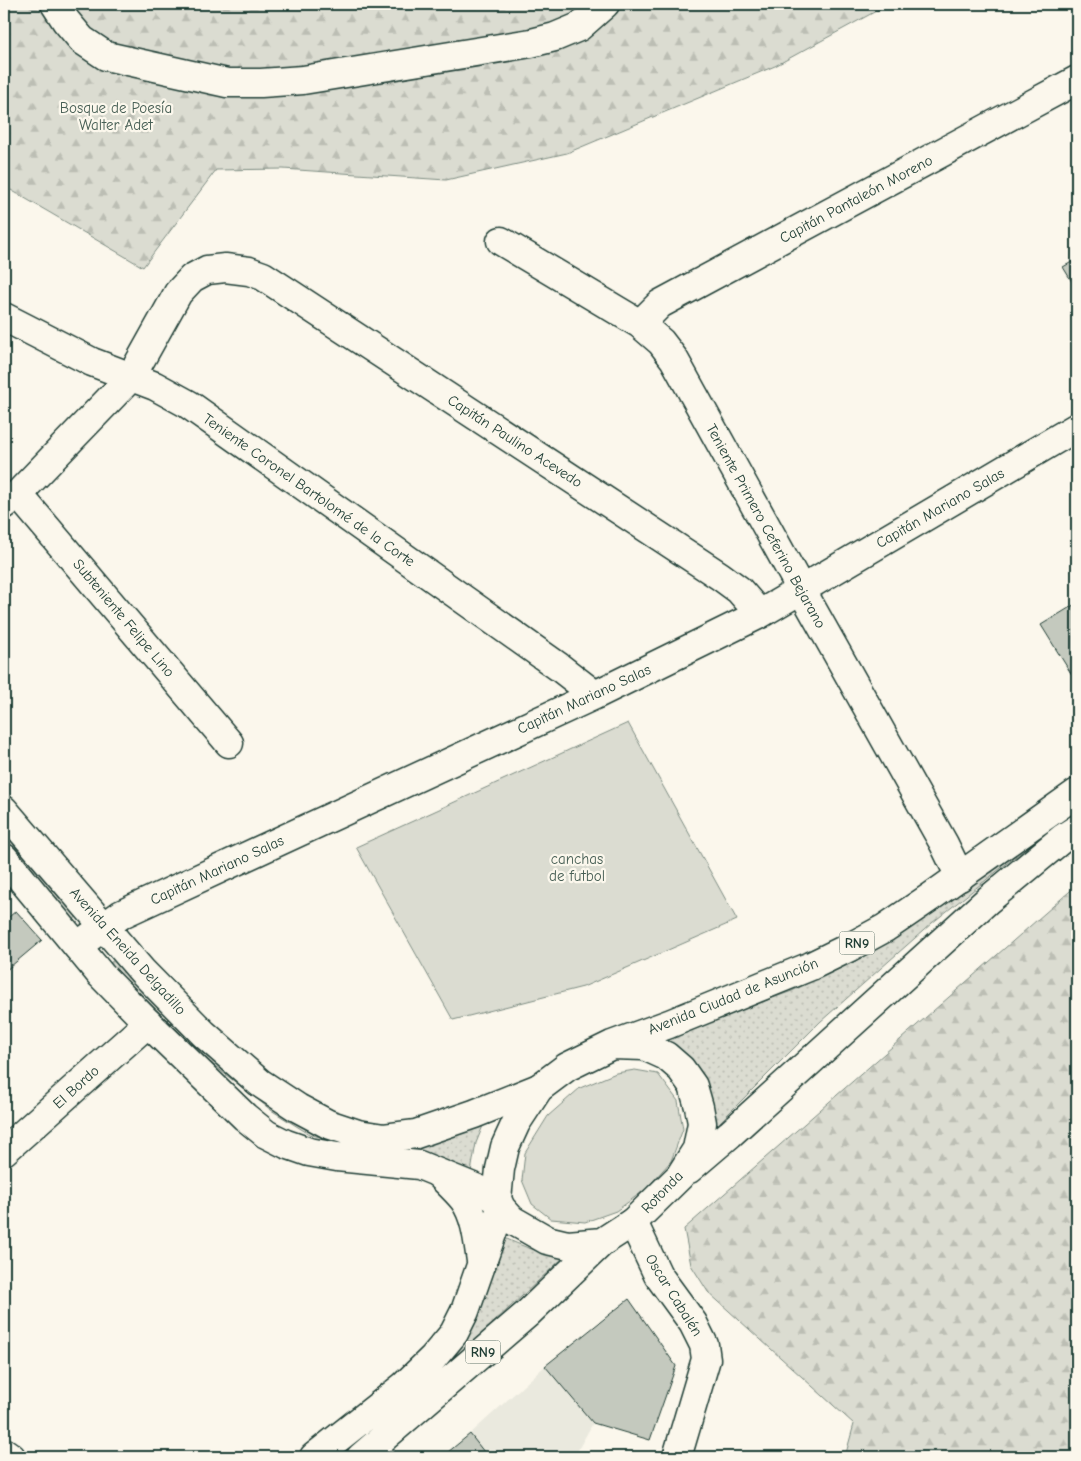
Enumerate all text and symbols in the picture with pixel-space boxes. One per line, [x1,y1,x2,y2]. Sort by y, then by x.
park label: Bosque de Poesía Walter Adet [60,99,172,134]
street label: Capitán Pantaleón Moreno [776,151,936,247]
street label: Capitán Paulino Acevedo [444,391,586,491]
street label: Teniente Coronel Bartolomé de la Corte [199,410,419,571]
street label: Teniente Primero Ceferino Bejarano [702,421,830,631]
street label: Capitán Mariano Salas [873,464,1007,552]
street label: Subteniente Felipe Lino [69,555,179,681]
street label: Capitán Mariano Salas [514,660,654,738]
street label: Capitán Mariano Salas [147,831,287,909]
park label: canchas de futbol [549,850,605,885]
street label: Avenida Eneida Delgadillo [66,884,190,1019]
road number: RN9 [840,931,874,954]
street label: Avenida Ciudad de Asunción [645,954,821,1038]
street label: El Bordo [49,1062,103,1112]
street label: Rotonda [637,1167,687,1217]
street label: Oscar Cabalén [642,1251,706,1339]
road number: RN9 [466,1340,500,1364]

